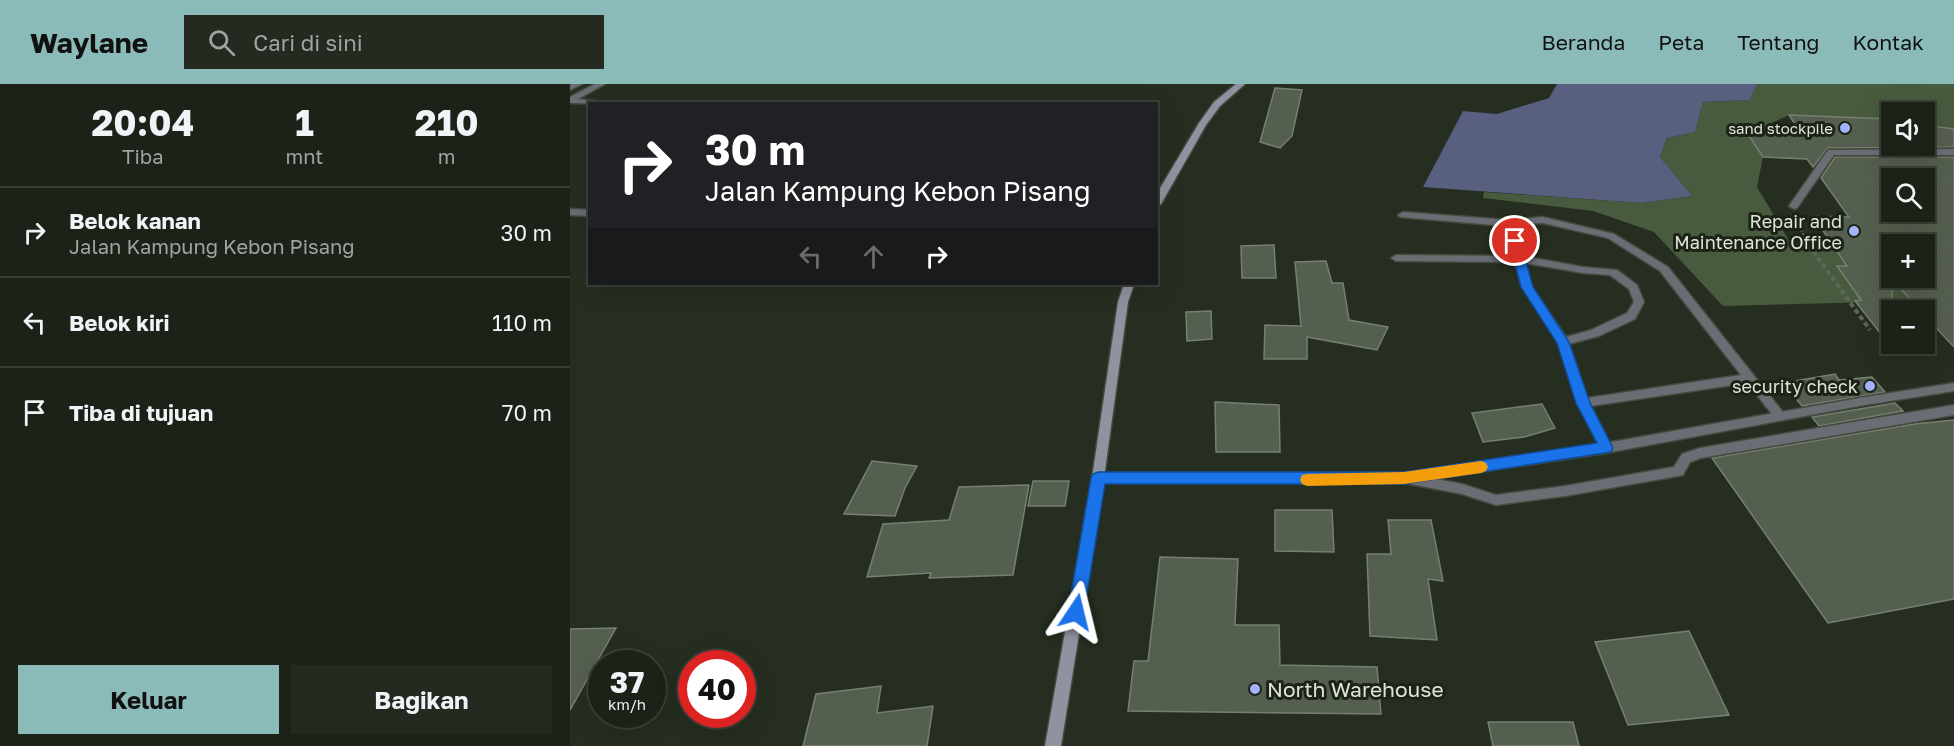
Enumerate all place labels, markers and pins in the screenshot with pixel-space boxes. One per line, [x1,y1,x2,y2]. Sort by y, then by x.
place label: sand stockpile [1728,119,1833,137]
marker: sand stockpile [1838,121,1852,135]
place label: Repair and Maintenance Office [1674,210,1842,253]
pin [1489,215,1540,266]
marker: Repair and Maintenance Office [1847,224,1861,238]
place label: security check [1732,375,1858,397]
marker: security check [1863,379,1877,393]
place label: North Warehouse [1267,676,1444,702]
marker: North Warehouse [1248,682,1262,696]

